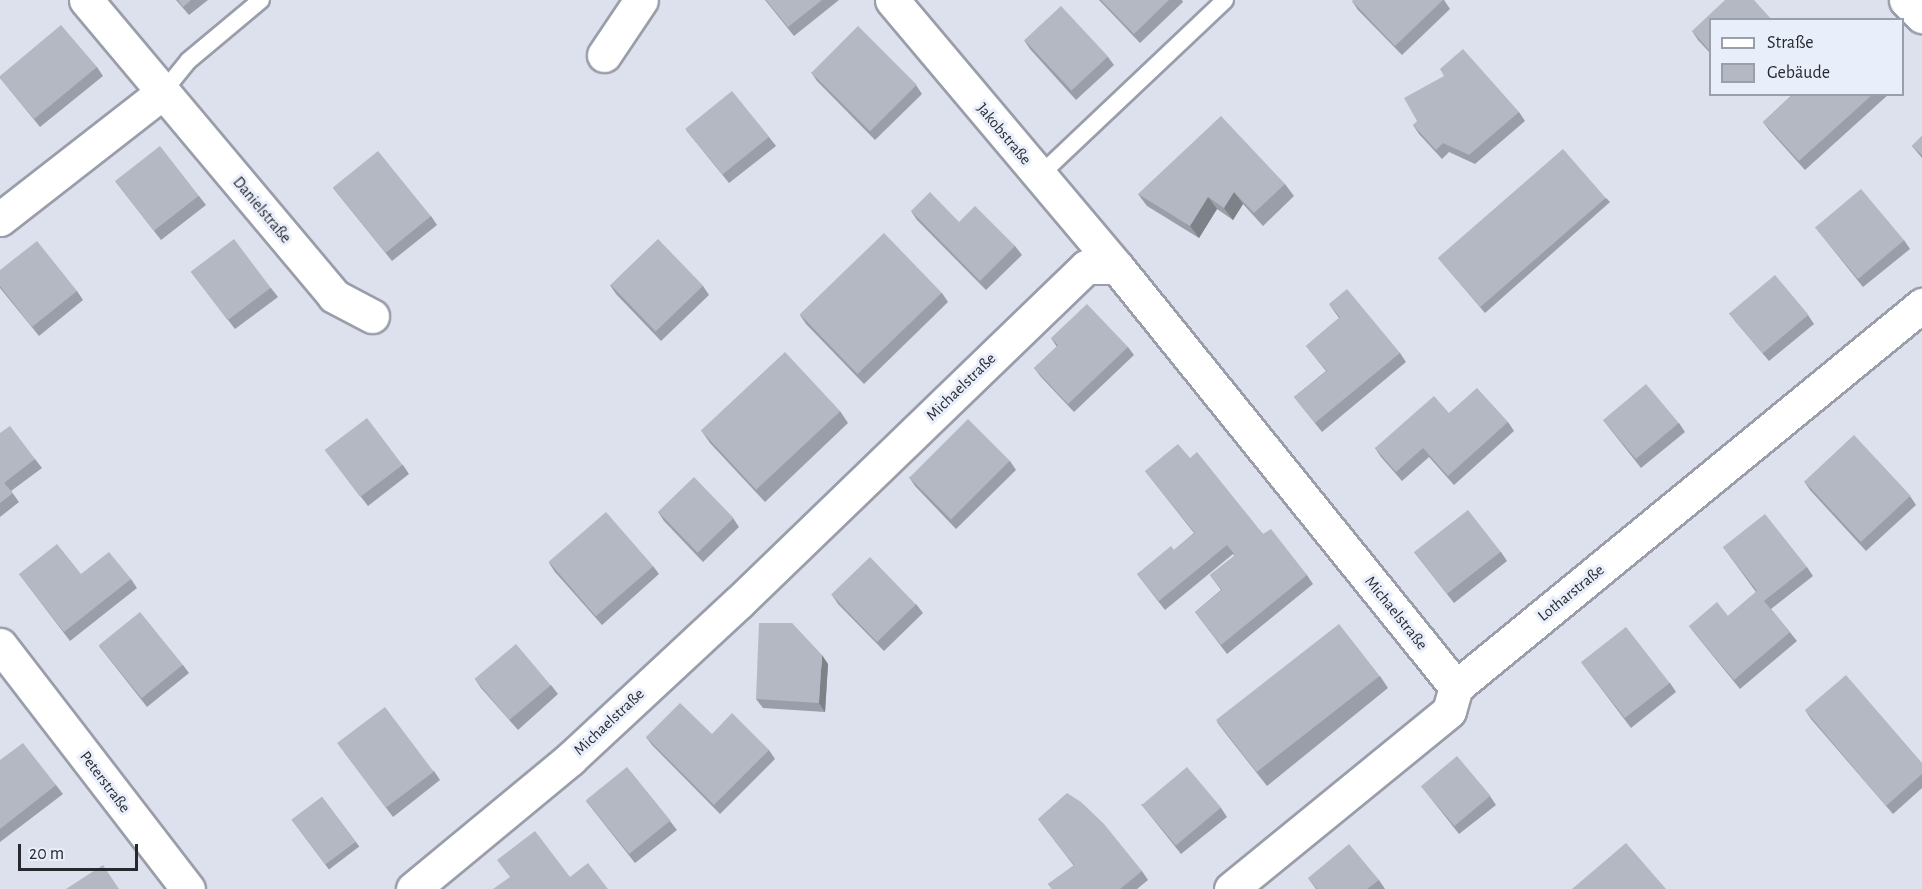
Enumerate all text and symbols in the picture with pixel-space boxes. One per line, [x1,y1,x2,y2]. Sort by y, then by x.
legend [1709,18,1904,96]
text: Straße [1767,34,1813,52]
text: Gebäude [1767,64,1830,82]
street label: Jakobstraße [973,99,1035,169]
street label: Danielstraße [229,173,295,247]
street label: Michaelstraße [922,349,1000,425]
street label: Lotharstraße [1534,560,1608,626]
street label: Michaelstraße [1360,572,1432,654]
street label: Michaelstraße [570,685,648,759]
street label: Peterstraße [76,747,134,817]
scale bar [21,832,141,870]
text: 20 m [29,845,64,863]

